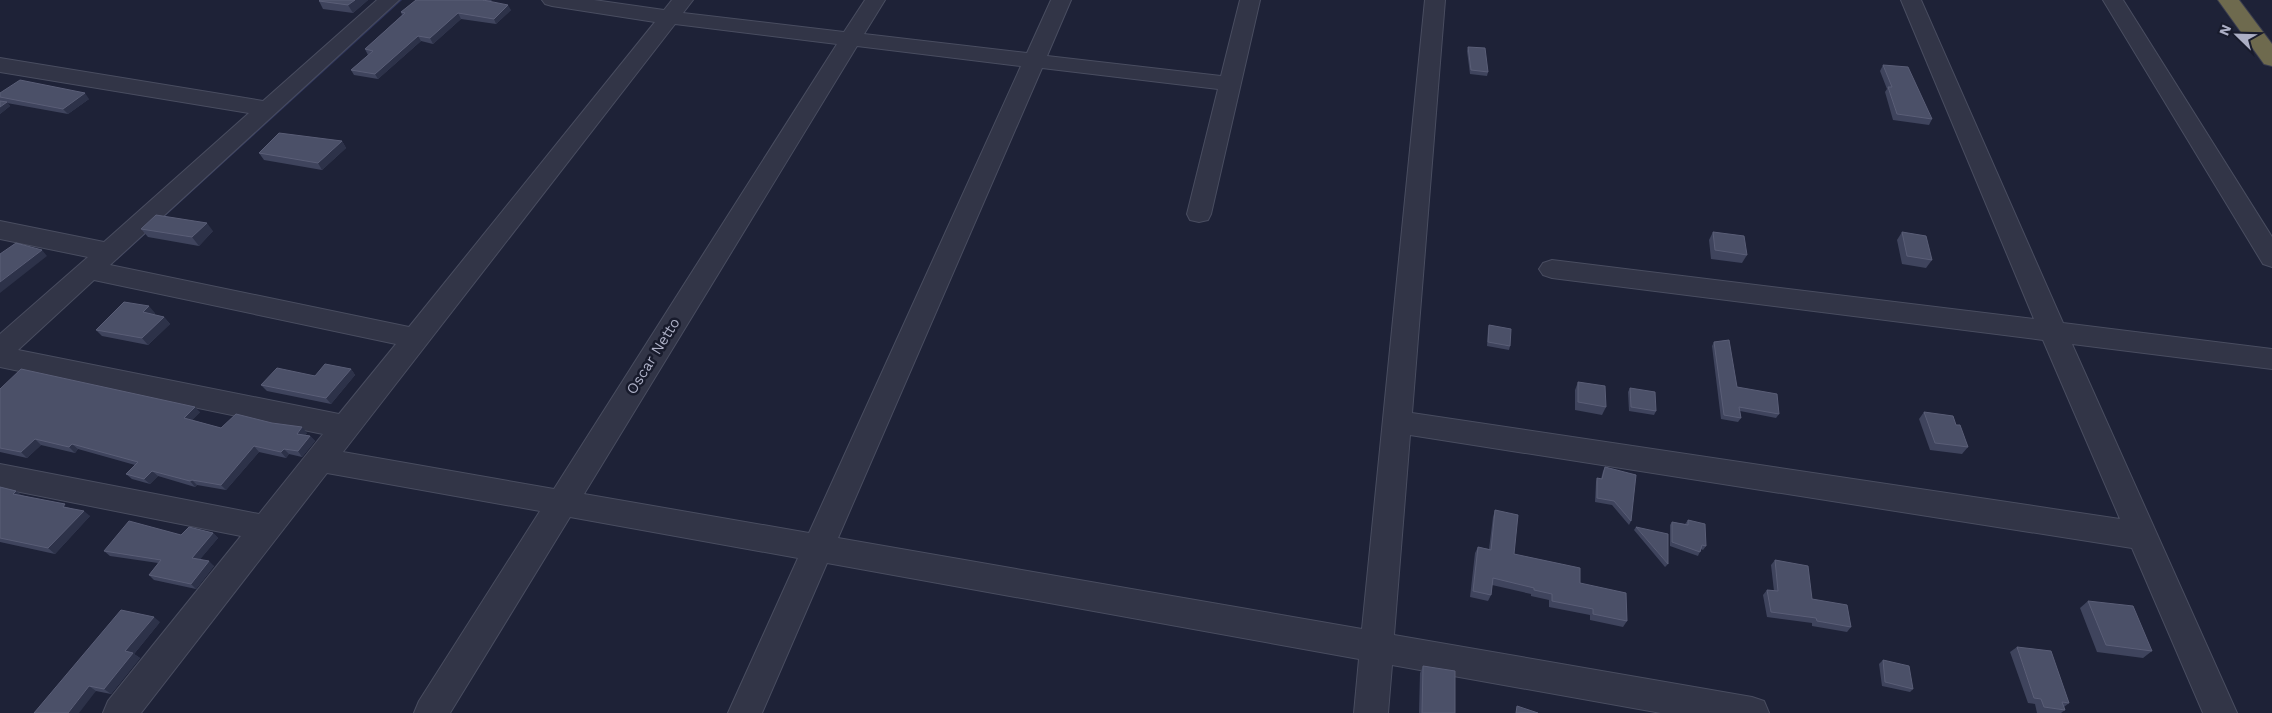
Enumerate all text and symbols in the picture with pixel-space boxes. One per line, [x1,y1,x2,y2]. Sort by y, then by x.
north arrow [2212,10,2262,60]
text: N [2216,22,2234,38]
street label: Oscar Netto [622,314,684,398]

